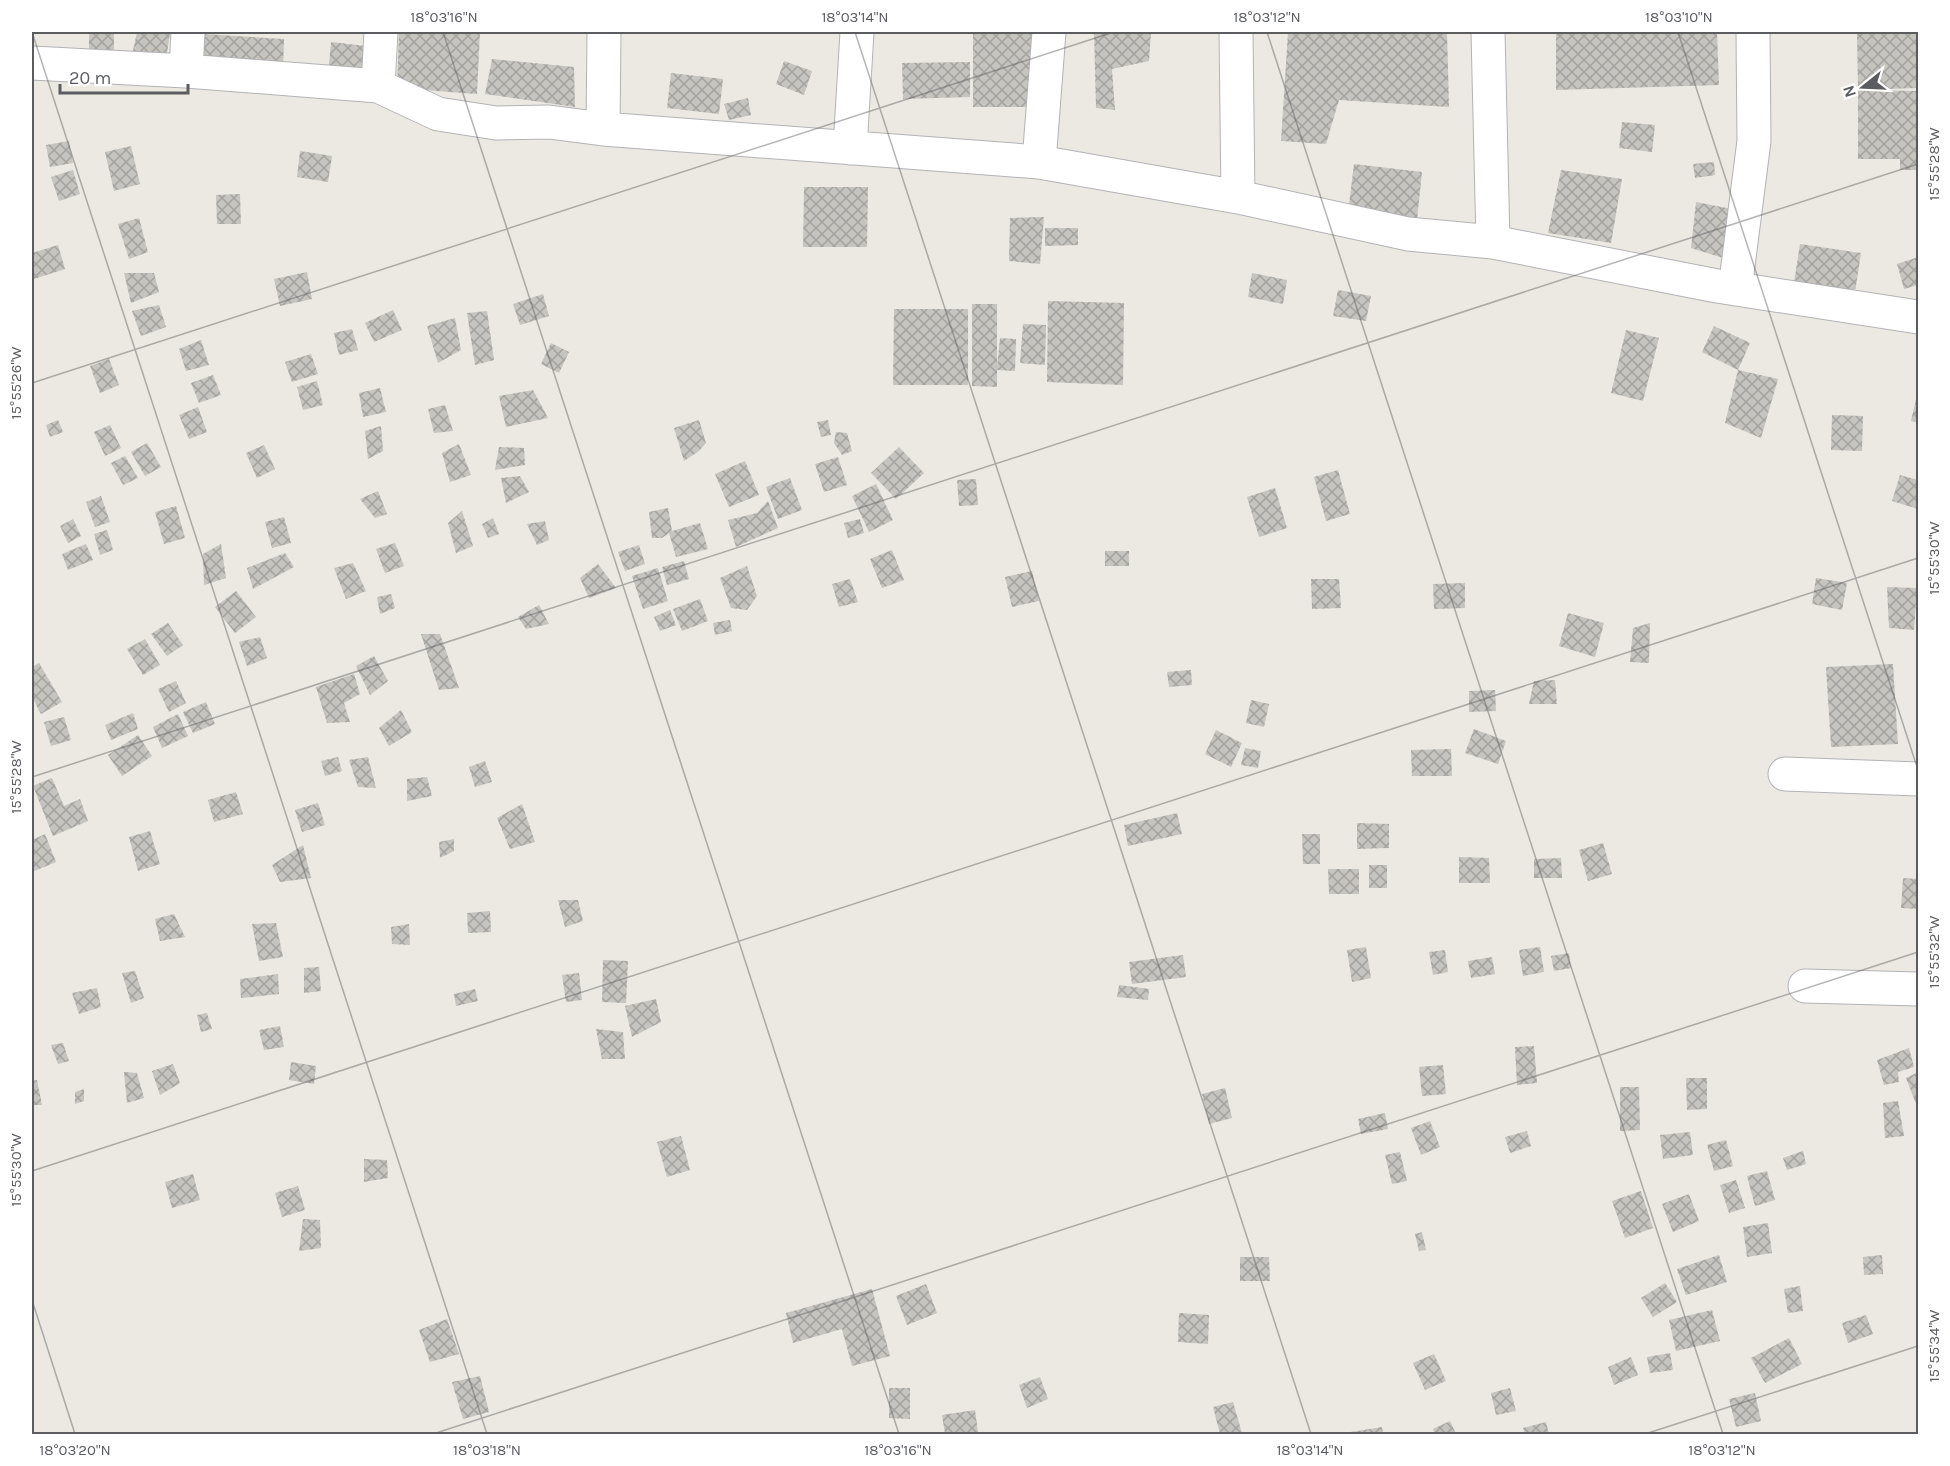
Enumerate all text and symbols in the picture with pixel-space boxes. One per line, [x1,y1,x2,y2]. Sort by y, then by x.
text: 18°03'16"N [410,8,478,26]
text: 18°03'14"N [821,8,889,26]
text: 18°03'12"N [1233,8,1301,26]
text: 18°03'10"N [1645,8,1713,26]
scale bar [60,57,188,95]
north arrow [1833,57,1893,117]
text: 20 m [69,67,111,89]
text: N [1838,83,1860,100]
text: 15°55'28"W [1925,127,1943,201]
text: 15°55'26"W [7,346,25,419]
text: 15°55'30"W [1925,521,1943,595]
text: 15°55'28"W [7,740,25,814]
text: 15°55'32"W [1925,915,1943,989]
text: 15°55'30"W [7,1133,25,1207]
text: 15°55'34"W [1925,1309,1943,1382]
text: 18°03'20"N [39,1441,111,1459]
text: 18°03'18"N [453,1441,521,1459]
text: 18°03'16"N [864,1441,932,1459]
text: 18°03'14"N [1276,1441,1344,1459]
text: 18°03'12"N [1688,1441,1756,1459]

